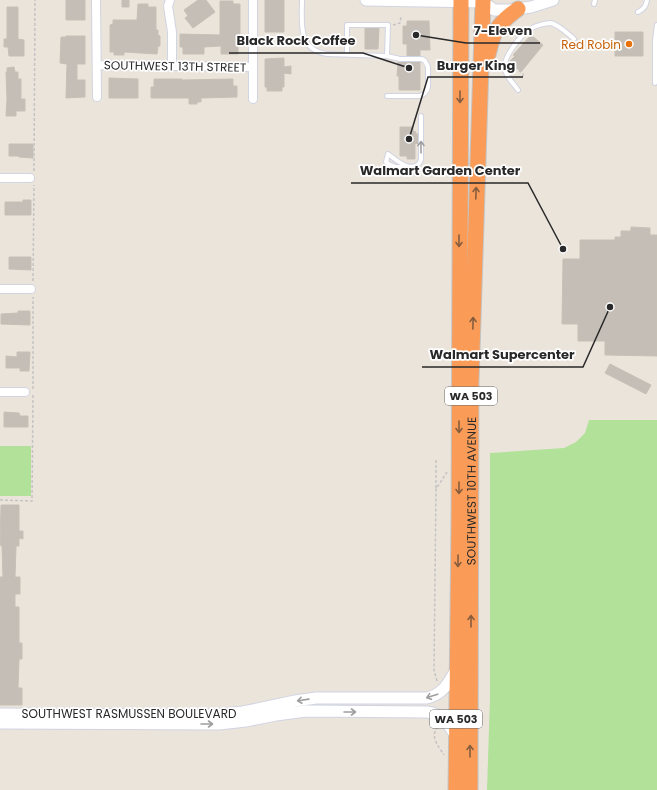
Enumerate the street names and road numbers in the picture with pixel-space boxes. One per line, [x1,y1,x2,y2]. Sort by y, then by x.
street label: SOUTHWEST 13TH STREET [104,56,247,76]
road number: WA 503 [445,387,497,405]
street label: SOUTHWEST 10TH AVENUE [462,417,479,565]
street label: SOUTHWEST RASMUSSEN BOULEVARD [22,705,236,722]
road number: WA 503 [430,710,482,728]

